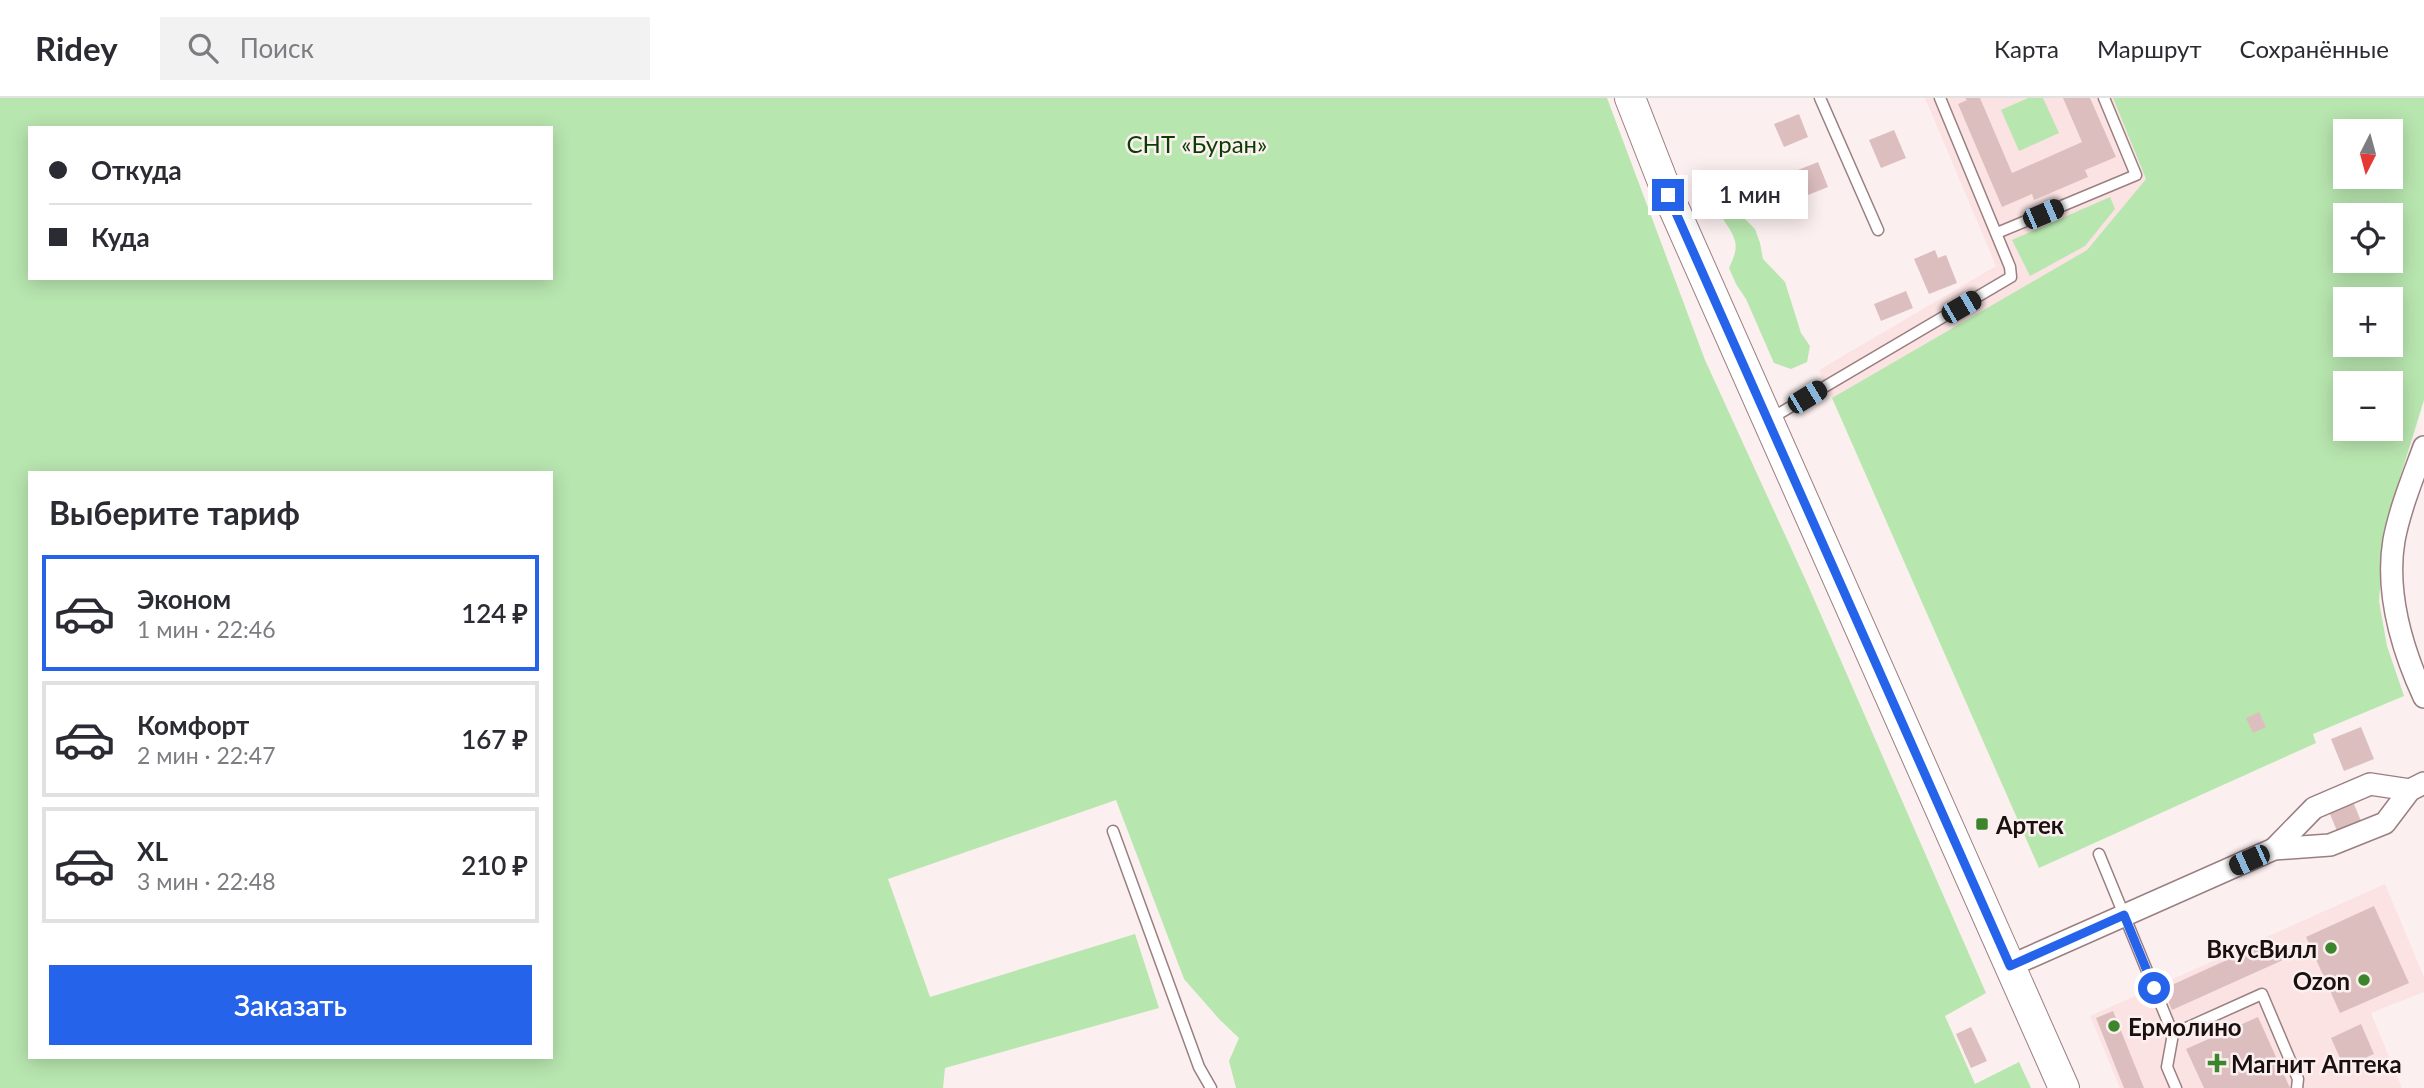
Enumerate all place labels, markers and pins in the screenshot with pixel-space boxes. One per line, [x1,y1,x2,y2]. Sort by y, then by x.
place label: Артек [1995,810,2064,839]
marker: Артек [1974,816,1990,832]
place label: ВкусВилл [2206,934,2317,963]
marker: ВкусВилл [2323,940,2339,956]
place label: Ozon [2293,966,2350,995]
marker: Ozon [2356,972,2372,988]
place label: Ермолино [2128,1012,2242,1041]
marker: Ермолино [2106,1018,2122,1034]
place label: Магнит Аптека [2231,1049,2402,1078]
marker: Магнит Аптека [2209,1055,2225,1071]

